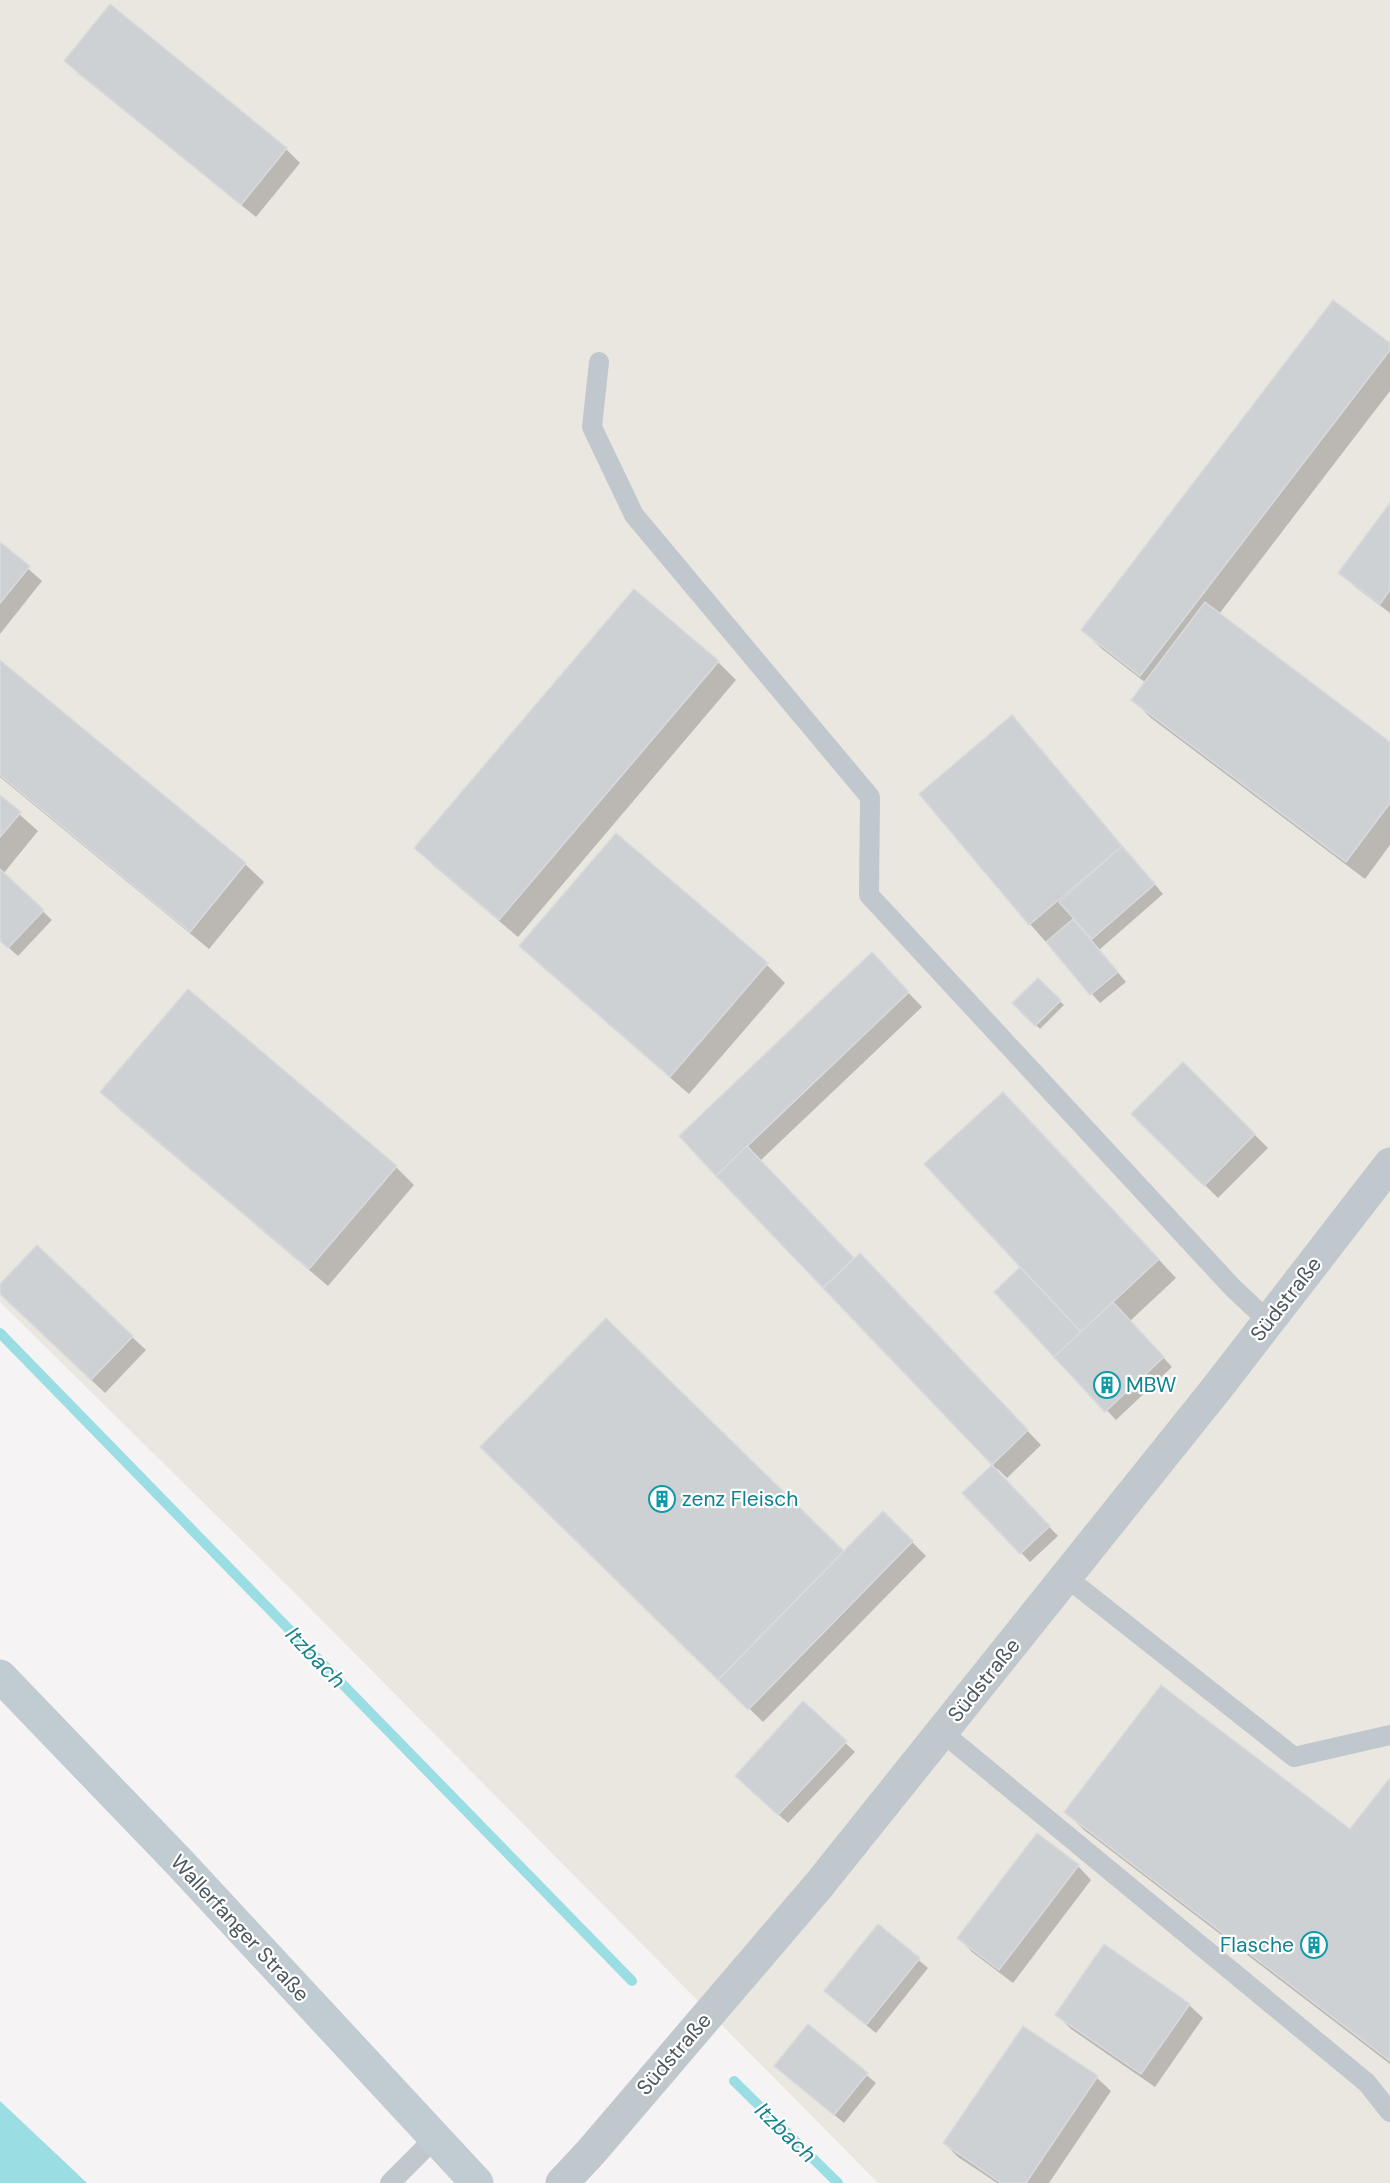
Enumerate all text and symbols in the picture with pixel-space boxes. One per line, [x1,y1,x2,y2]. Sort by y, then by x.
street label: Südstraße [1244,1251,1328,1347]
building icon: MBW [1092,1370,1122,1400]
place label: MBW [1126,1371,1176,1399]
building icon: zenz Fleisch [647,1484,677,1514]
place label: zenz Fleisch [682,1485,798,1513]
water label: Itzbach [279,1620,352,1694]
street label: Südstraße [942,1632,1027,1728]
street label: Wallerfanger Straße [164,1848,316,2008]
building icon: Flasche [1299,1930,1329,1960]
place label: Flasche [1220,1931,1294,1959]
street label: Südstraße [630,2007,718,2101]
water label: Itzbach [749,2096,823,2169]

